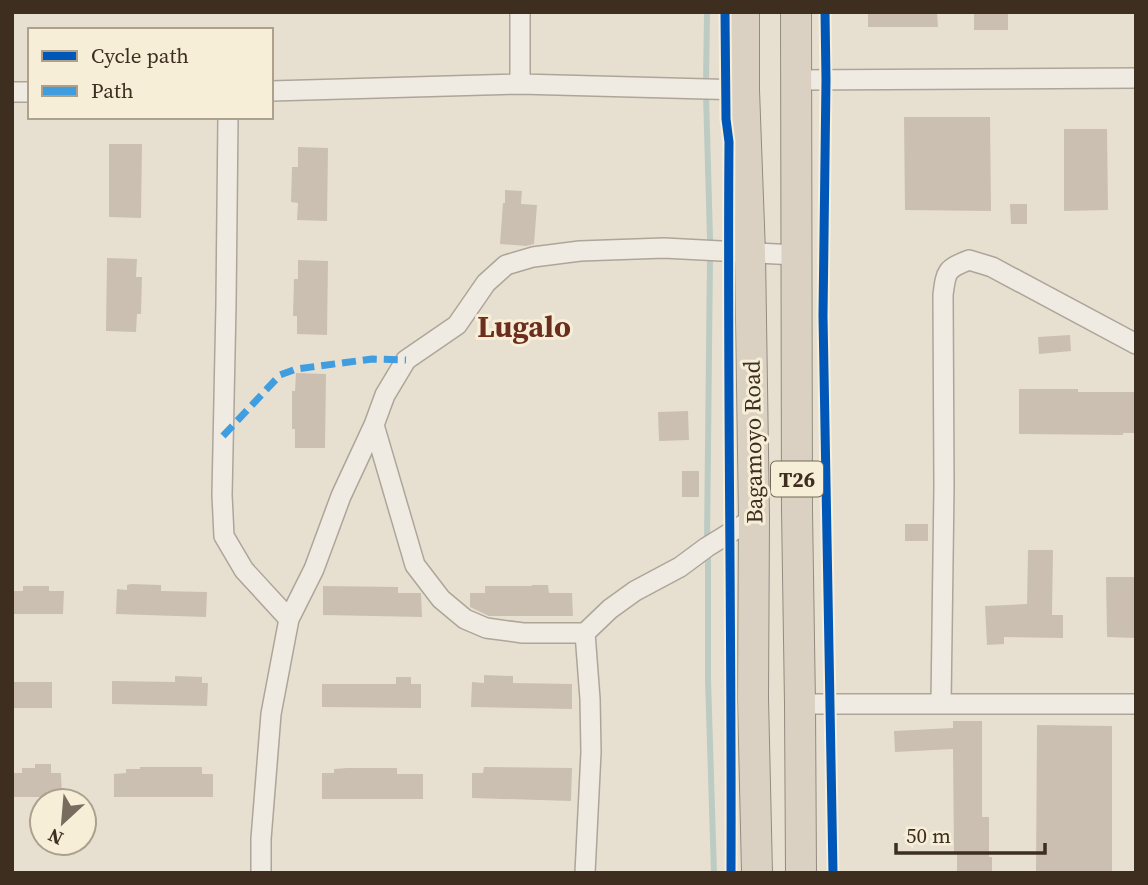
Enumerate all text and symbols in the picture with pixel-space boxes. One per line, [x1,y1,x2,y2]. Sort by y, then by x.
legend [28,28,273,119]
text: Cycle path [91,41,189,70]
text: Path [91,76,134,105]
district label: Lugalo [477,306,571,347]
street label: Bagamoyo Road [736,360,770,524]
road number: T26 [771,462,823,496]
north arrow [28,787,98,857]
scale bar [896,812,1045,856]
text: 50 m [906,821,951,850]
text: N [43,822,67,852]

